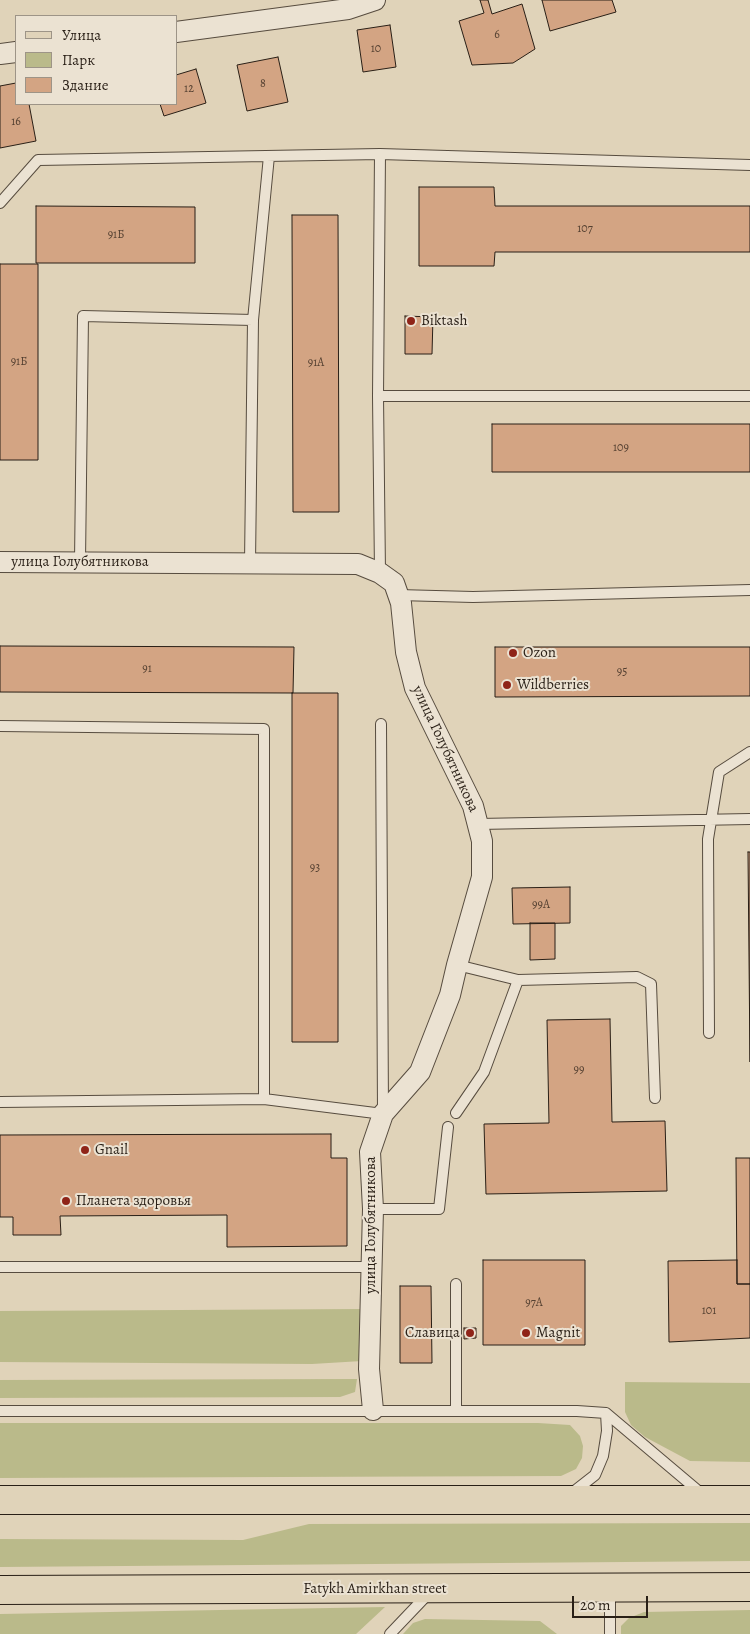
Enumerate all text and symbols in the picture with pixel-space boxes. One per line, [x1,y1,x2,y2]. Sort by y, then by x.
legend [15,15,178,105]
text: Улица [62,25,101,45]
house number: 6 [494,28,500,42]
house number: 10 [371,42,381,56]
text: Парк [62,50,95,70]
text: Здание [62,75,109,95]
house number: 8 [260,77,266,91]
house number: 12 [184,82,194,96]
house number: 16 [11,115,21,129]
house number: 107 [577,222,593,236]
house number: 91Б [108,228,124,242]
place label: Biktash [421,312,467,330]
marker: Biktash [405,315,417,327]
house number: 91Б [11,355,27,369]
house number: 91А [308,356,324,370]
house number: 109 [613,441,629,455]
street label: улица Голубятникова [11,553,149,571]
place label: Ozon [523,644,556,662]
marker: Ozon [507,647,519,659]
house number: 91 [142,662,152,676]
house number: 95 [617,665,627,679]
place label: Wildberries [517,676,589,694]
marker: Wildberries [501,679,513,691]
street label: улица Голубятникова [408,683,482,815]
house number: 93 [310,861,320,875]
house number: 99А [532,898,550,912]
house number: 99 [574,1063,584,1077]
place label: Gnail [95,1141,128,1159]
marker: Gnail [79,1144,91,1156]
street label: улица Голубятникова [362,1156,380,1294]
place label: Планета здоровья [76,1192,191,1210]
marker: Планета здоровья [60,1195,72,1207]
house number: 97А [525,1296,543,1310]
house number: 101 [702,1304,716,1318]
place label: Славица [405,1324,460,1342]
place label: Magnit [536,1324,580,1342]
marker: Славица [464,1327,476,1339]
marker: Magnit [520,1327,532,1339]
street label: Fatykh Amirkhan street [303,1580,447,1598]
scale bar [575,1586,651,1618]
text: 20 m [580,1595,611,1615]

